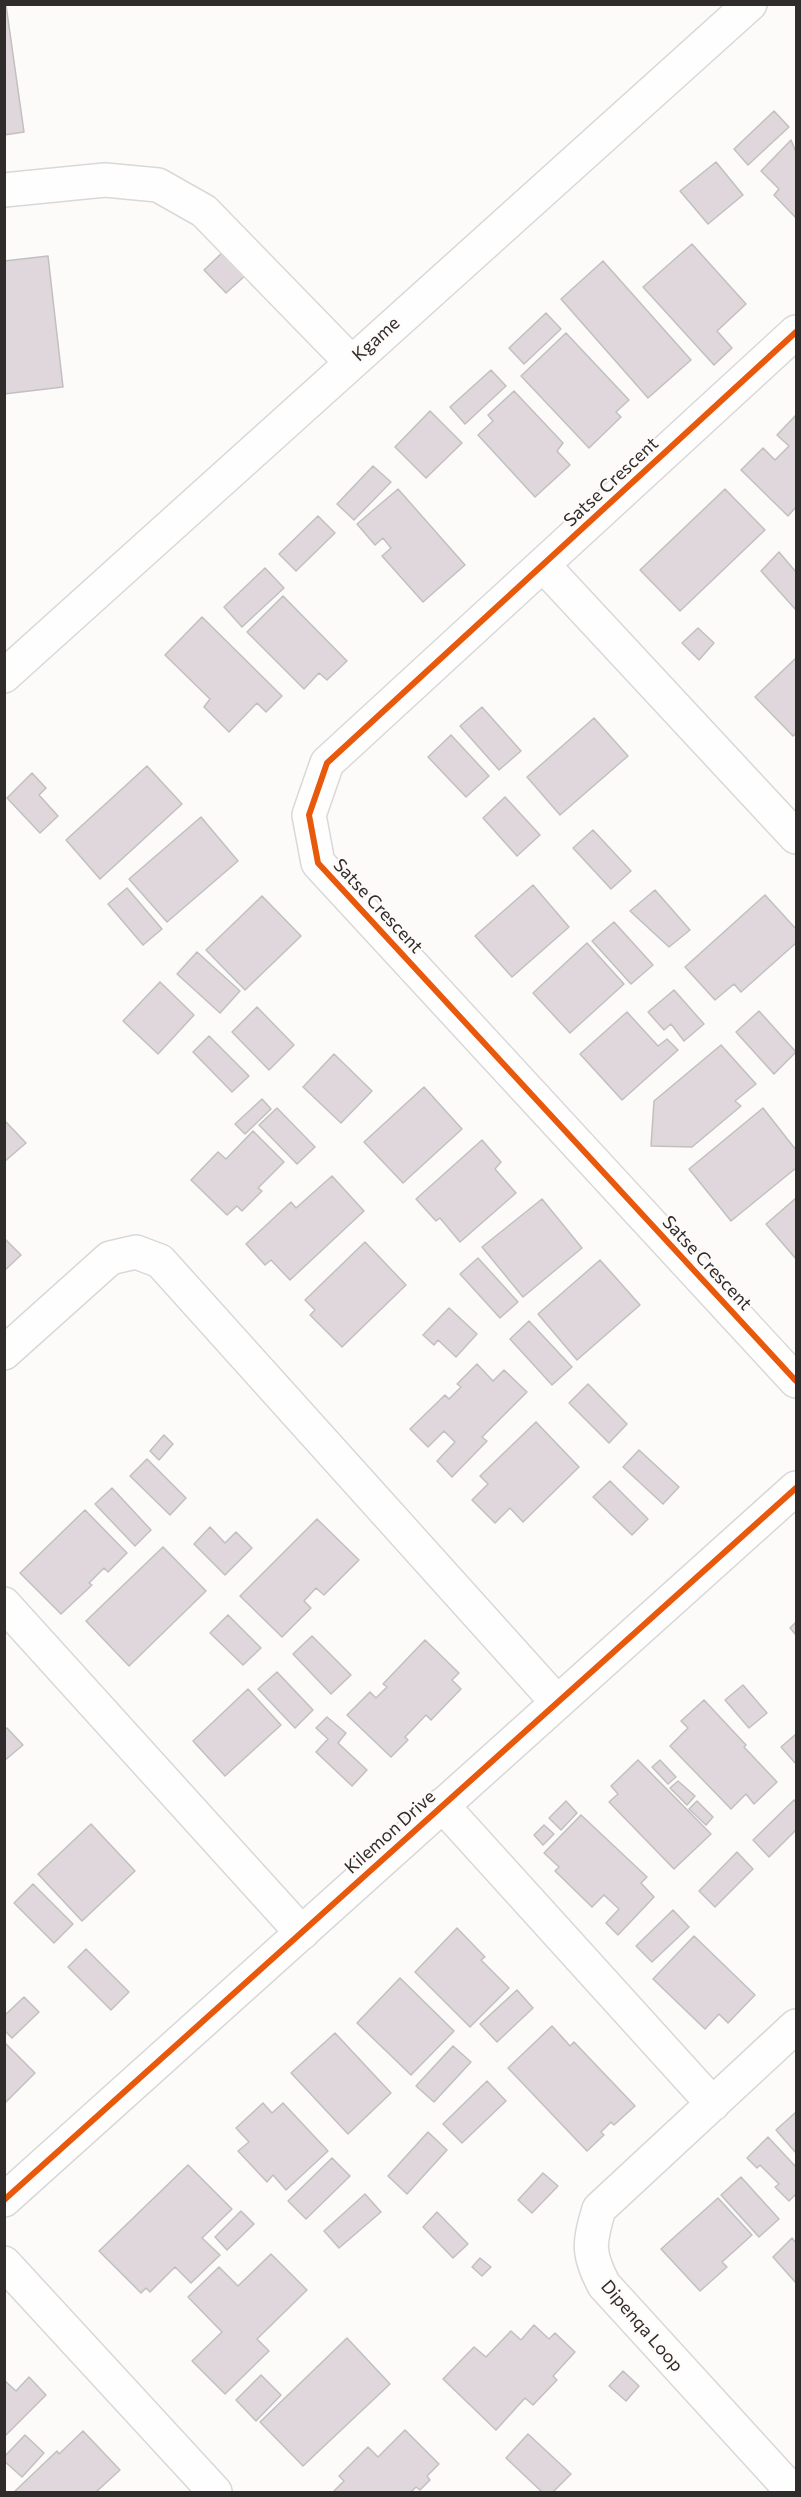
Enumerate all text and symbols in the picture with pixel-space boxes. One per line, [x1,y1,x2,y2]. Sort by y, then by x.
street label: Kgame [348,312,404,366]
street label: Satse Crescent [559,433,663,531]
street label: Satse Crescent [329,854,427,958]
street label: Satse Crescent [658,1211,756,1315]
street label: Kilemon Drive [340,1786,440,1878]
street label: Dipenqa Loop [596,2276,688,2376]

